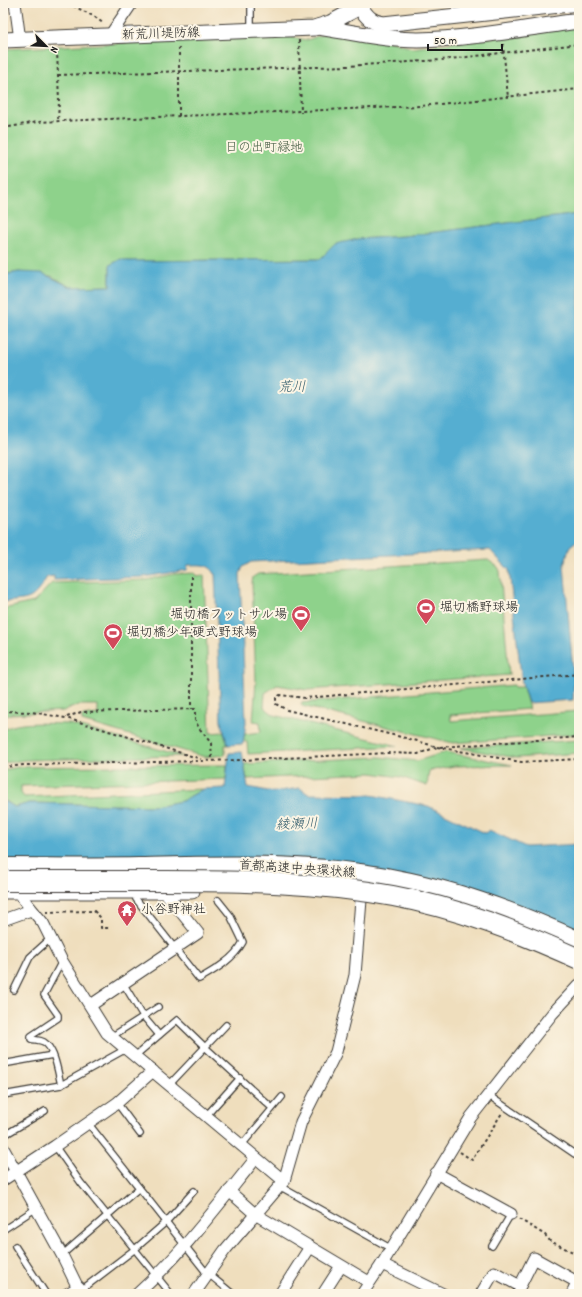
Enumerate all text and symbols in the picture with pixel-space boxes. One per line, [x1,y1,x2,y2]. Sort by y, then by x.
street label: 新荒川堤防線 [122,24,201,46]
north arrow [26,26,66,66]
scale bar [428,26,502,52]
text: 50 m [434,33,457,50]
text: N [45,44,62,56]
park label: 日の出町緑地 [225,139,303,158]
water label: 荒川 [278,378,306,398]
sports icon: 堀切橋野球場 [415,597,437,625]
place label: 堀切橋野球場 [440,599,518,618]
sports icon: 堀切橋フットサル場 [290,604,312,632]
place label: 堀切橋フットサル場 [171,606,287,625]
sports icon: 堀切橋少年硬式野球場 [102,622,124,650]
place label: 堀切橋少年硬式野球場 [127,624,257,643]
water label: 綾瀬川 [276,814,318,836]
street label: 首都高速中央環状線 [238,856,357,884]
temple icon: 小谷野神社 [116,899,138,927]
place label: 小谷野神社 [141,901,206,920]

